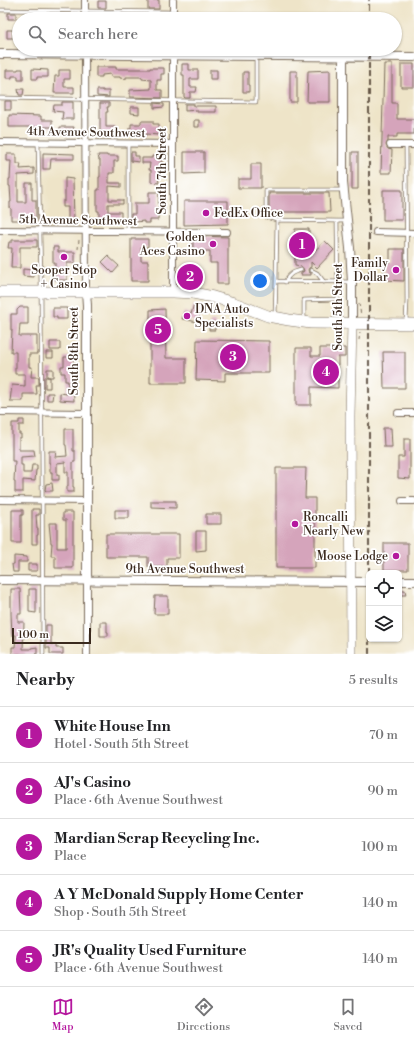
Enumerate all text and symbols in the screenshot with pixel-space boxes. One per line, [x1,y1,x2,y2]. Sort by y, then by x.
search box [12,12,402,56]
icon: search [26,23,48,45]
text: Search here [58,25,138,44]
street label: 4th Avenue Southwest [26,124,146,141]
street label: South 7th Street [155,127,170,215]
place label: FedEx Office [214,206,283,221]
marker: FedEx Office [201,208,211,218]
street label: 5th Avenue Southwest [19,212,138,229]
place label: Golden Aces Casino [139,230,205,259]
pin: 1 [289,230,315,260]
marker: Golden Aces Casino [208,239,218,249]
marker: Sooper Stop + Casino [59,252,69,262]
place label: Family Dollar [351,256,388,285]
pin: 2 [177,262,203,292]
street label: South 5th Street [331,262,346,351]
place label: Sooper Stop + Casino [31,263,97,292]
marker: Family Dollar [391,265,401,275]
your location [250,271,270,291]
place label: DNA Auto Specialists [195,302,253,331]
street label: South 8th Street [67,306,82,395]
marker: DNA Auto Specialists [182,311,192,321]
pin: 5 [145,315,171,345]
pin: 3 [220,342,246,372]
pin: 4 [313,357,339,387]
place label: Roncalli Nearly New [303,510,365,539]
marker: Roncalli Nearly New [290,519,300,529]
place label: Moose Lodge [316,549,388,564]
marker: Moose Lodge [391,551,401,561]
street label: 9th Avenue Southwest [125,562,245,577]
map controls [366,570,402,642]
button: locate [366,570,402,606]
button: layers [366,606,402,642]
scale bar [12,626,91,645]
text: 100 m [18,628,49,642]
text: Nearby [16,669,75,691]
text: 5 results [349,672,398,688]
text: White House Inn [54,717,171,736]
text: 1 [26,727,32,743]
text: 70 m [369,727,398,743]
text: Hotel · South 5th Street [54,736,189,752]
text: AJ's Casino [54,773,131,792]
text: 2 [25,783,33,799]
text: 90 m [367,783,398,799]
text: Place · 6th Avenue Southwest [54,792,223,808]
text: Mardian Scrap Recycling Inc. [54,829,260,848]
text: 3 [25,839,33,855]
text: 100 m [362,839,398,855]
text: Place [54,848,86,864]
text: A Y McDonald Supply Home Center [54,885,304,904]
text: 4 [25,895,33,911]
text: 140 m [362,895,398,911]
text: Shop · South 5th Street [54,904,187,920]
text: JR's Quality Used Furniture [54,941,247,960]
text: 5 [25,951,33,967]
text: 140 m [362,951,398,967]
text: Place · 6th Avenue Southwest [54,960,223,976]
tab: Map [52,996,74,1034]
tab: Directions [177,996,230,1034]
tab: Saved [333,996,362,1034]

